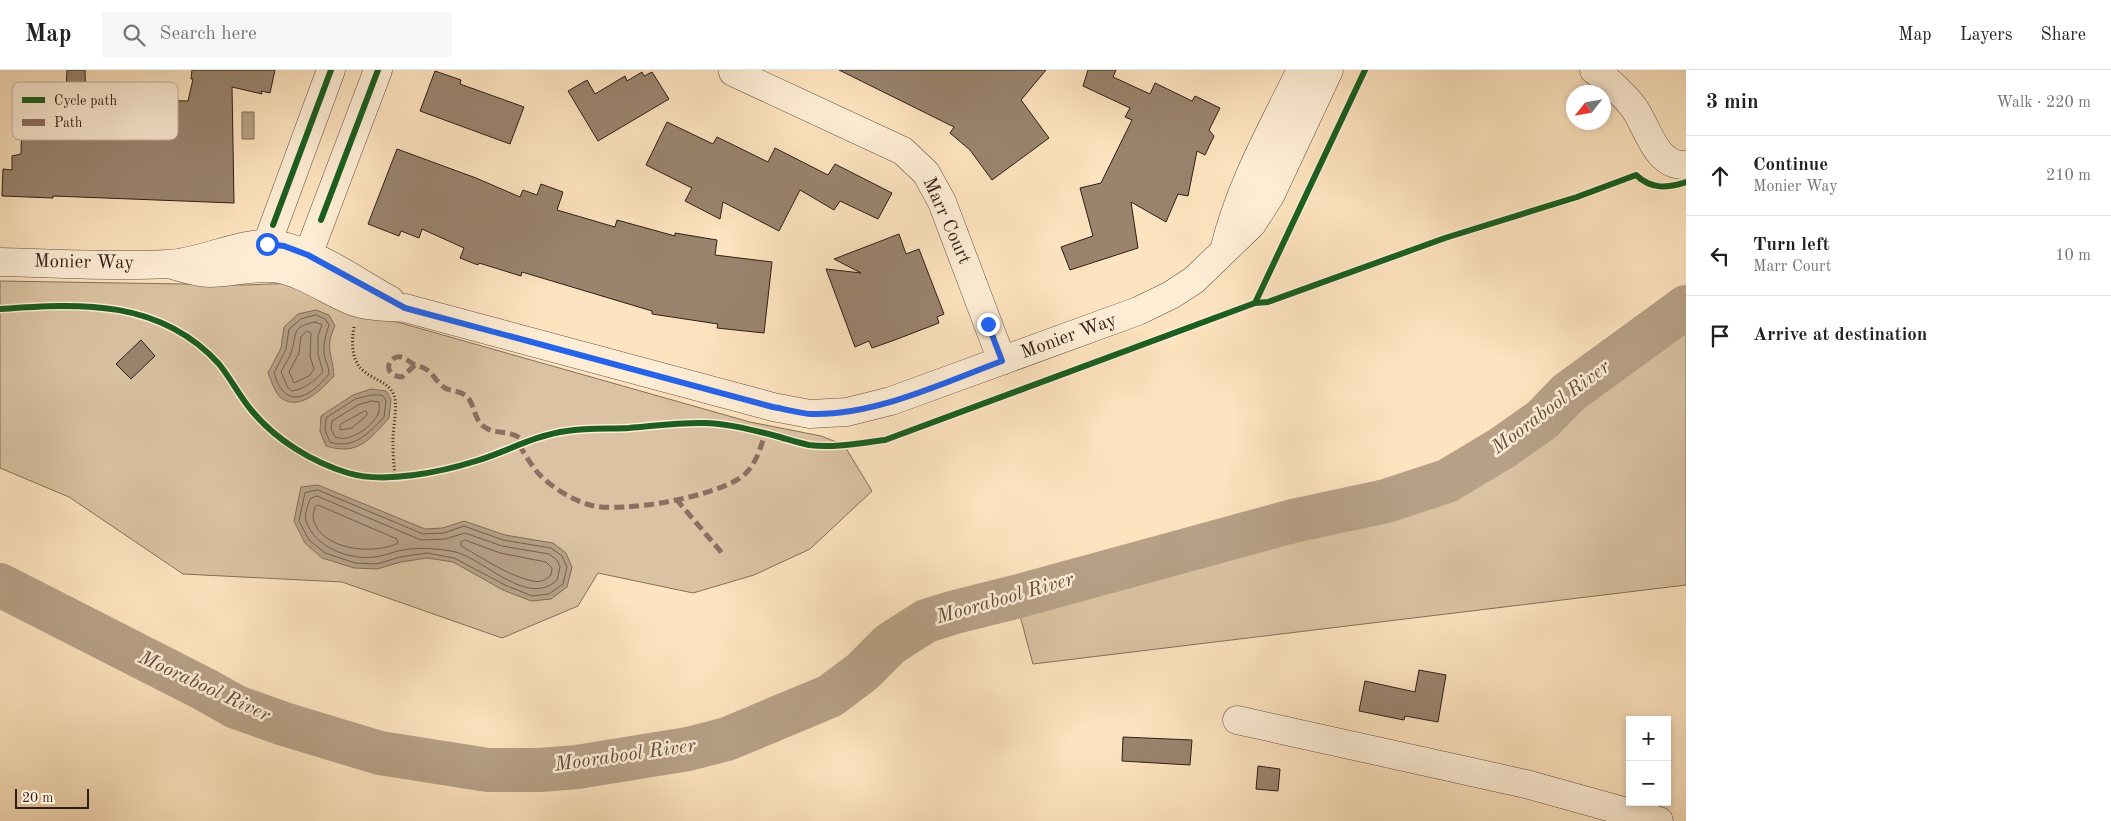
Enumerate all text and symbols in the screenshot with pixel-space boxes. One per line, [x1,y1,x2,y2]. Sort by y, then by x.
search box [102,12,452,57]
icon: search [120,21,148,49]
text: Map [25,23,72,47]
text: Search here [160,25,257,44]
text: Map [1898,26,1932,44]
text: Layers [1960,26,2012,44]
text: Share [2040,26,2086,44]
legend [12,82,178,140]
north arrow [1566,85,1611,130]
text: 3 min [1706,92,1759,113]
text: Cycle path [54,94,117,108]
text: Walk · 220 m [1996,95,2091,111]
text: Path [54,116,83,130]
text: Continue [1753,156,1828,175]
icon: ahead [1706,162,1734,190]
text: 210 m [2046,168,2091,184]
street label: Marr Court [918,175,974,267]
text: Monier Way [1753,179,1838,195]
route start [256,233,279,256]
text: Turn left [1753,236,1830,255]
icon: left [1706,242,1734,270]
text: 10 m [2055,248,2091,264]
street label: Monier Way [34,253,134,273]
text: Marr Court [1753,259,1831,275]
street label: Monier Way [1019,311,1119,363]
route end [977,313,1000,336]
icon: arrive [1706,322,1734,350]
text: Arrive at destination [1753,326,1927,345]
water label: Moorabool River [1487,357,1614,459]
water label: Moorabool River [933,570,1077,629]
water label: Moorabool River [134,647,273,726]
map controls [1626,716,1671,806]
button: + [1626,716,1671,761]
water label: Moorabool River [552,736,697,776]
button: − [1626,761,1671,806]
scale bar [15,786,89,809]
text: 20 m [22,791,53,805]

